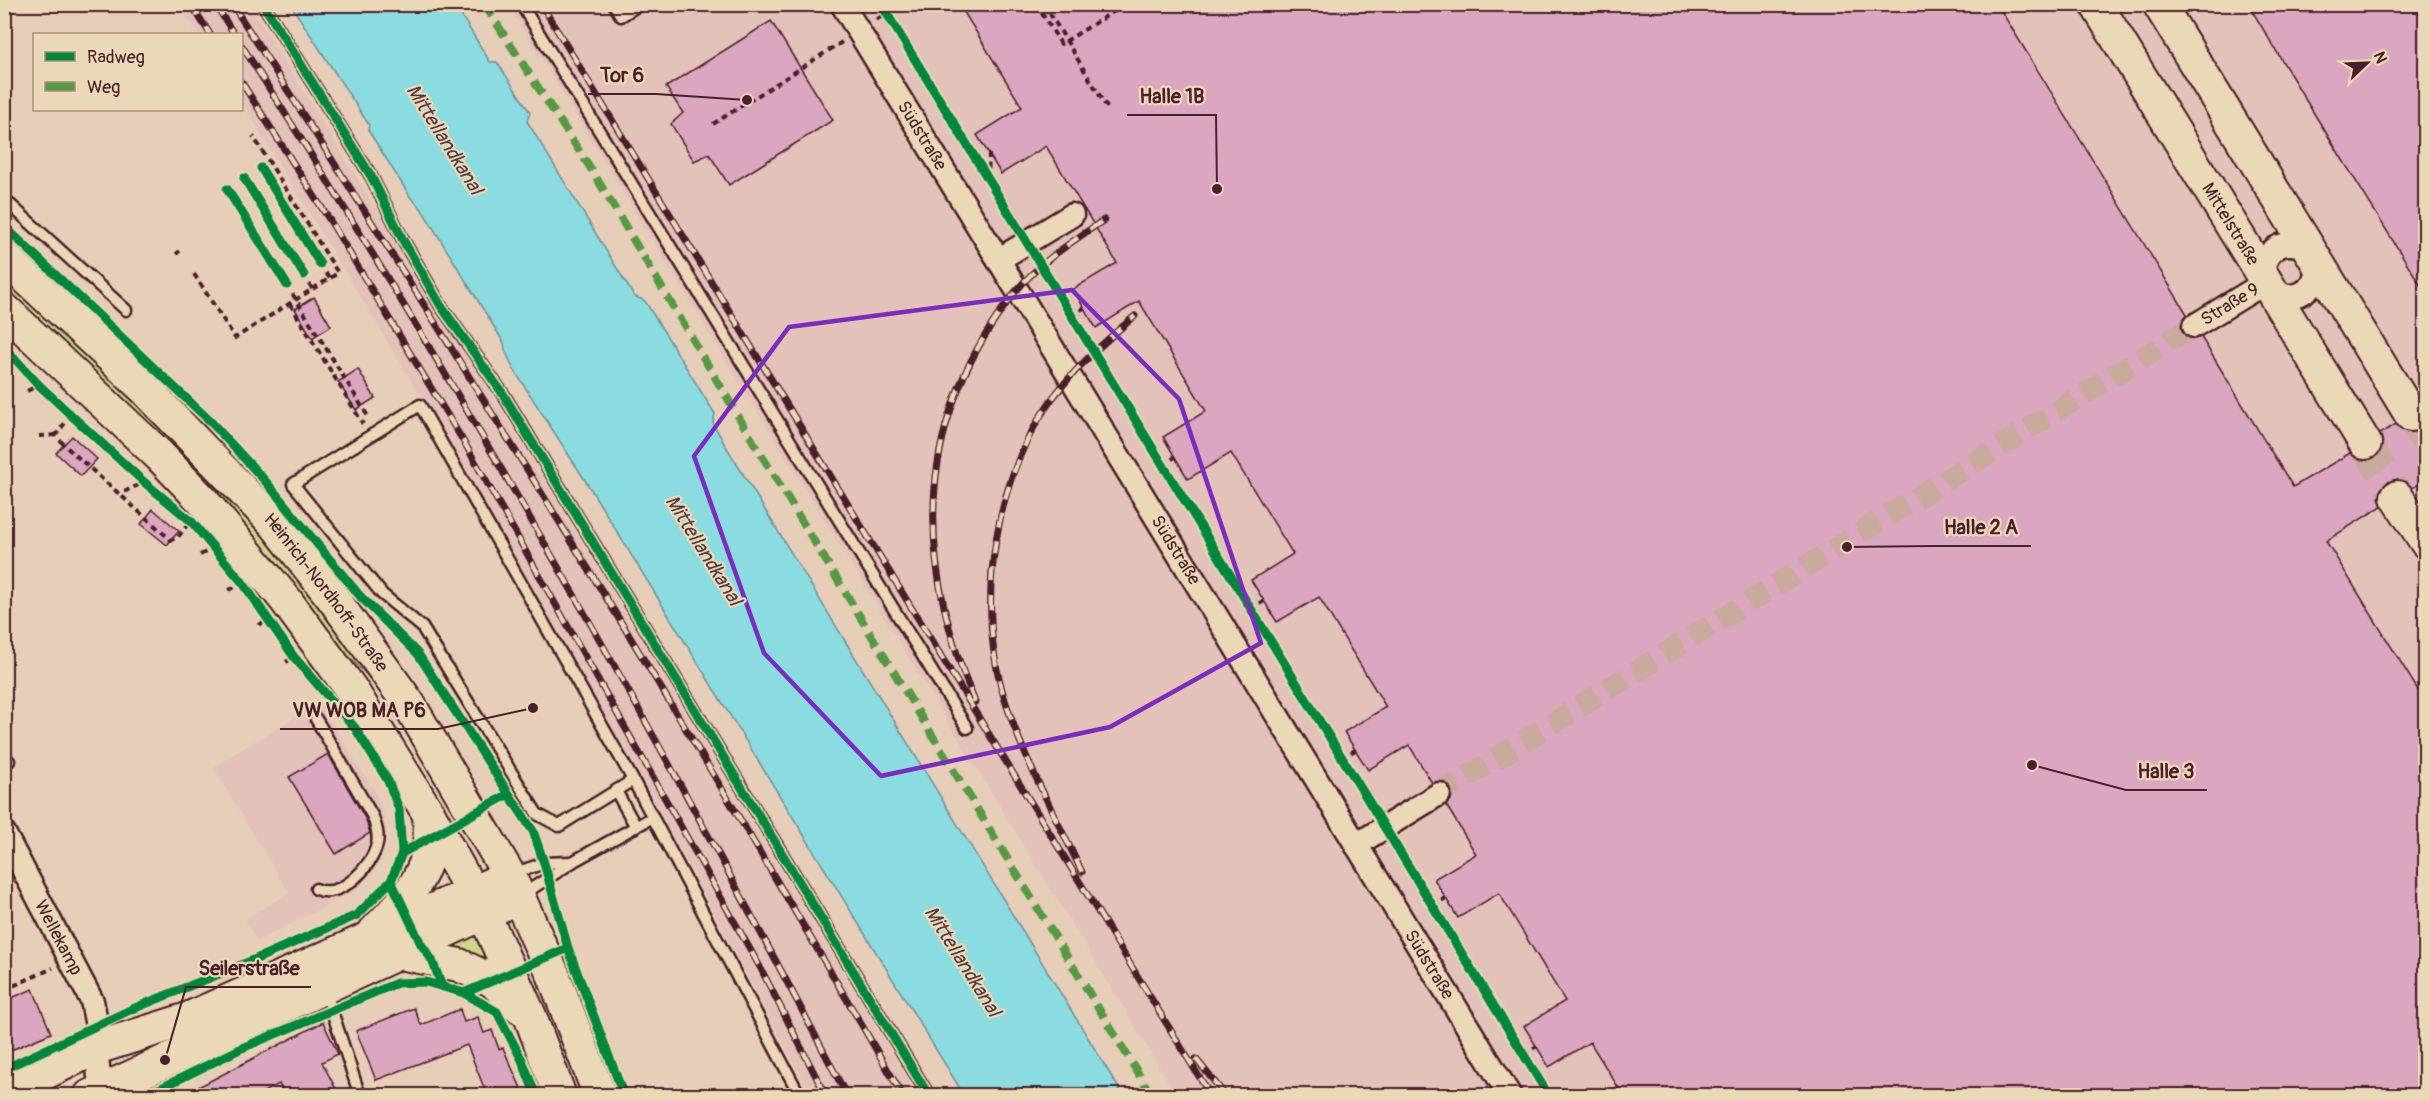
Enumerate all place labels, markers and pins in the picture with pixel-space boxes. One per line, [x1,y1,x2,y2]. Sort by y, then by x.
callout: Tor 6 [588,56,656,94]
callout: Halle 1B [1127,77,1216,115]
callout: Halle 2 A [1932,508,2031,546]
callout: VW WOB MA P6 [280,691,438,729]
callout: Halle 3 [2126,752,2207,790]
callout: Seilerstraße [186,949,311,987]

